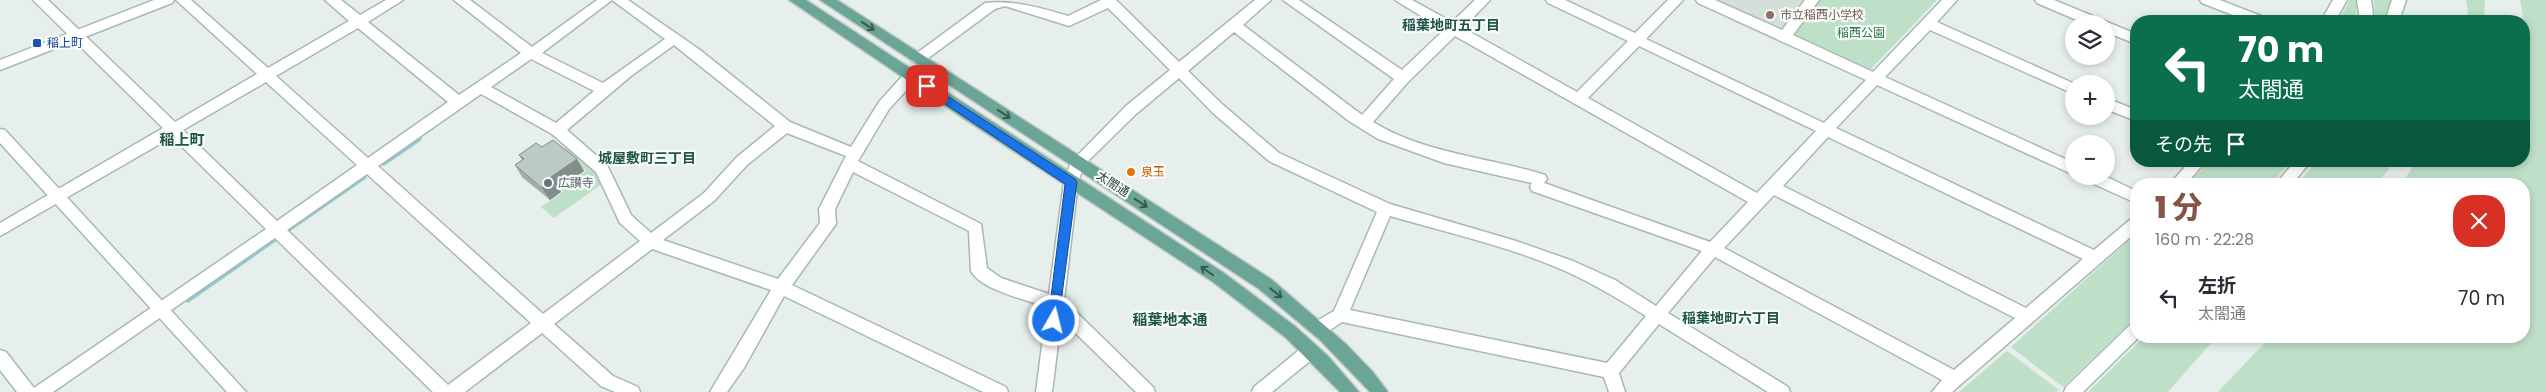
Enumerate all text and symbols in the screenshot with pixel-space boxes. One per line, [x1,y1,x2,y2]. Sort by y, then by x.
place label: 市立稲西小学校 [1780,6,1864,23]
marker: 市立稲西小学校 [1764,9,1776,21]
district label: 稲葉地町五丁目 [1402,15,1500,35]
map controls [2065,15,2115,185]
button: layers [2065,15,2115,65]
one-way arrow [860,22,874,32]
park label: 稲西公園 [1837,24,1885,41]
text: 70 m [2238,25,2324,74]
place label: 稲上町 [47,34,83,51]
icon: left [2155,35,2220,100]
marker: 稲上町 [31,37,43,49]
pin [906,65,948,107]
icon: arrive [913,72,941,100]
text: 太閤通 [2238,74,2304,105]
button: + [2065,75,2115,125]
one-way arrow [997,110,1011,120]
district label: 稲上町 [159,129,205,150]
icon: arrive [2222,130,2250,158]
text: その先 [2155,131,2212,158]
button: − [2065,135,2115,185]
district label: 城屋敷町三丁目 [598,148,696,168]
place label: 泉玉 [1141,163,1165,180]
marker: 泉玉 [1125,166,1137,178]
street label: 太閤通 [1094,167,1133,201]
place label: 広讃寺 [558,174,594,191]
marker: 広讃寺 [542,177,554,189]
text: 1 分 [2155,186,2202,229]
button: close [2453,195,2505,247]
one-way arrow [1133,198,1147,208]
text: 160 m · 22:28 [2155,228,2254,251]
one-way arrow [1200,266,1214,276]
text: 左折 [2198,272,2236,299]
icon: left [2155,284,2183,312]
text: 70 m [2458,285,2505,312]
one-way arrow [1269,287,1282,298]
position arrow [1027,294,1079,346]
text: 太閤通 [2198,302,2246,325]
district label: 稲葉地町六丁目 [1682,308,1780,328]
district label: 稲葉地本通 [1132,309,1208,330]

